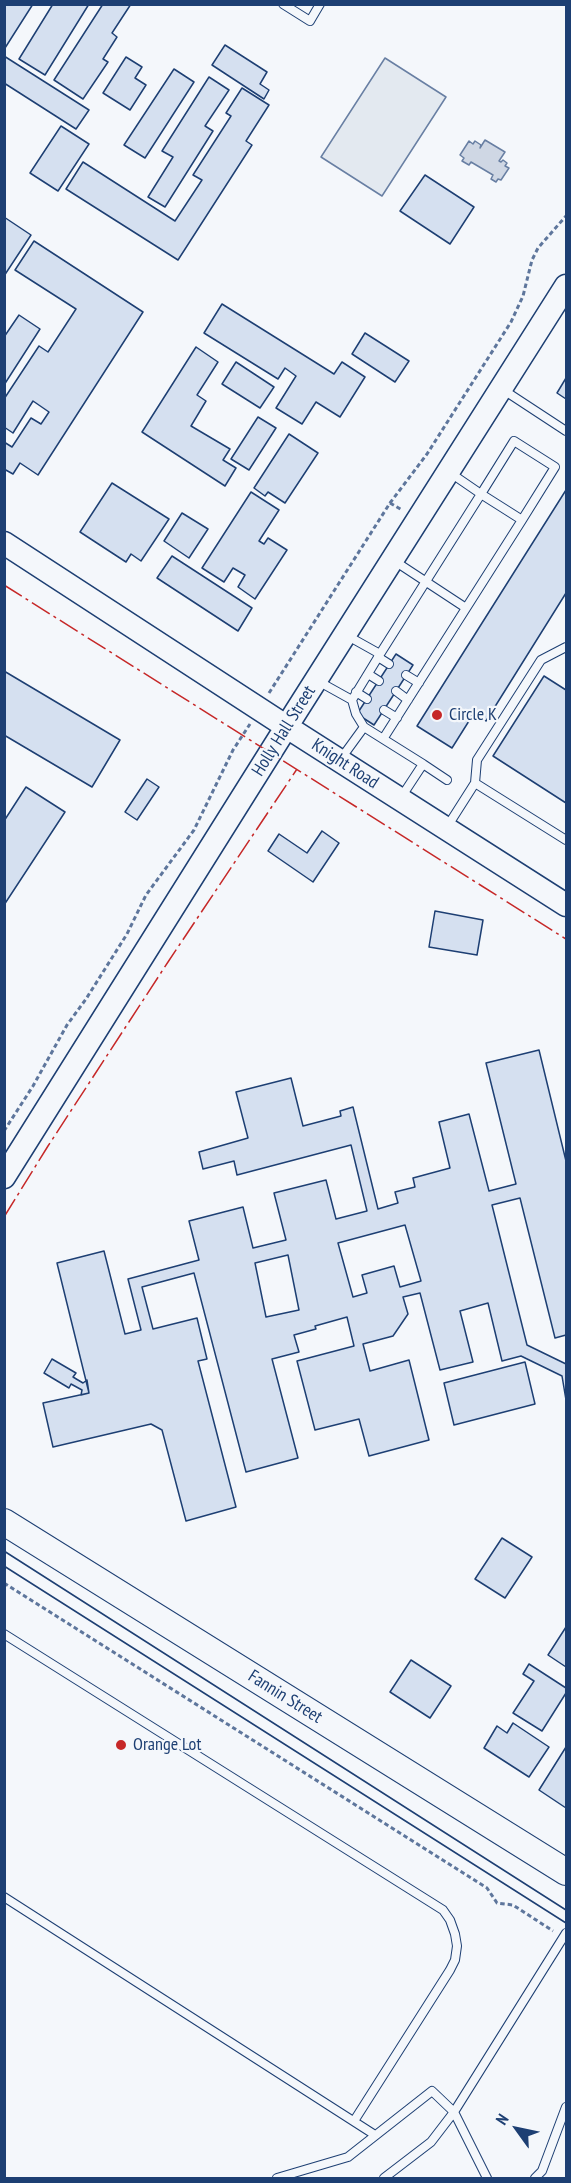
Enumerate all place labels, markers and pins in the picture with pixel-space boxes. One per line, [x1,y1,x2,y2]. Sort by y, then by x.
place label: Circle K [449,704,497,726]
marker: Circle K [430,708,444,722]
place label: Orange Lot [133,1734,201,1756]
marker: Orange Lot [114,1738,128,1752]

